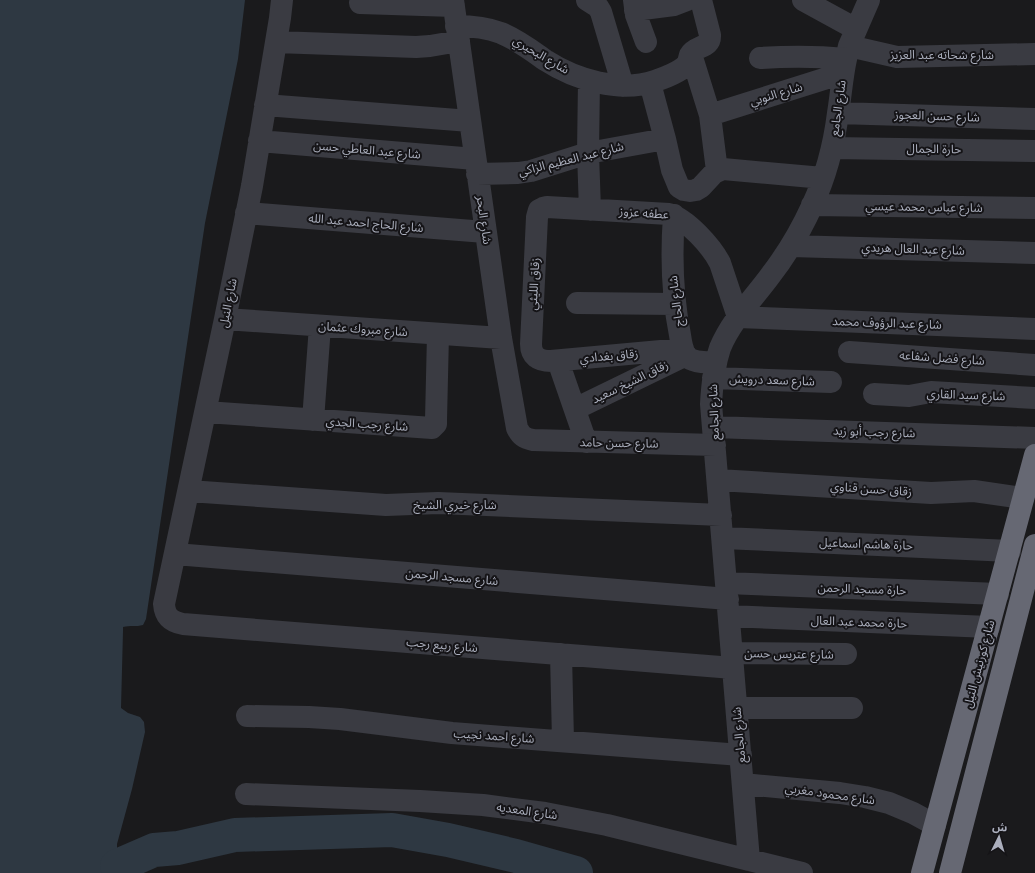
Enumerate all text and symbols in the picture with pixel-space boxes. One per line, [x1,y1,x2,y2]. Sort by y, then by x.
street label: شارع البحيري [509,33,572,79]
street label: شارع شحاته عبد العزيز [889,48,994,64]
street label: شارع النوبي [748,79,805,111]
street label: شارع الجامع [827,79,851,137]
street label: شارع حسن العجوز [893,107,980,126]
street label: شارع عبد العاطي حسن [312,138,421,164]
street label: شارع عبد العظيم الزاكي [517,139,626,182]
street label: حارة الجمال [906,142,962,156]
street label: شارع البحر [472,194,494,245]
street label: شارع عباس محمد عيسي [865,199,983,218]
street label: عطفه عزوز [618,204,669,222]
street label: شارع الحاج احمد عبد الله [308,211,424,237]
street label: شارع عبد العال هريدي [861,240,965,261]
street label: زقاق الليثي [526,257,545,311]
street label: شارع الحاج [666,274,688,327]
street label: شارع النيل [216,277,242,329]
street label: شارع عبد الرؤوف محمد [832,314,942,334]
street label: شارع مبروك عثمان [318,319,408,341]
street label: زقاق بغدادي [579,346,639,368]
street label: شارع فضل شفاعه [899,348,985,370]
street label: زقاق الشيخ سعيد [590,357,671,408]
street label: شارع سعد درويش [729,372,815,390]
street label: شارع الجامع [706,384,724,440]
street label: شارع سيد القاري [926,387,1006,406]
street label: شارع رجب الجدي [325,414,409,437]
street label: شارع رجب أبو زيد [833,423,915,442]
street label: شارع حسن حامد [579,435,659,453]
street label: زقاق حسن قناوي [830,479,912,502]
street label: شارع خيري الشيخ [413,498,497,515]
street label: حارة هاشم اسماعيل [819,535,913,555]
street label: شارع مسجد الرحمن [405,566,499,590]
street label: حارة مسجد الرحمن [817,580,907,598]
street label: حارة محمد عبد العال [811,613,907,631]
street label: شارع كورنيش النيل [961,619,999,710]
street label: شارع ربيع رجب [405,635,478,657]
street label: شارع عتريس حسن [744,646,834,664]
street label: شارع الجامع [730,706,750,764]
street label: شارع احمد نجيب [453,726,535,748]
street label: شارع محمود مغربي [784,781,876,810]
street label: شارع المعديه [495,800,558,824]
north arrow [979,817,1019,857]
text: ش [992,820,1008,835]

